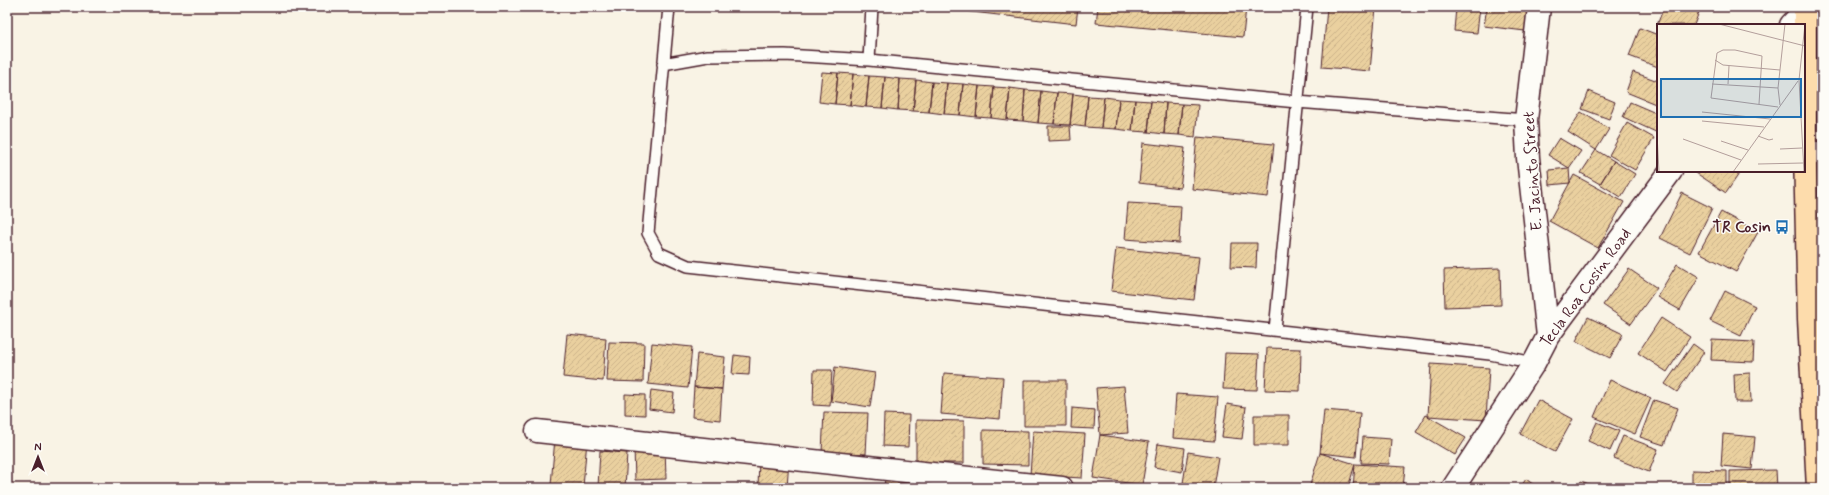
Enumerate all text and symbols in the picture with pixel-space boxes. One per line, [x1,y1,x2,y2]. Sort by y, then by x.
inset map [1657,24,1805,172]
street label: E. Jacinto Street [1518,110,1548,232]
place label: TR Cosin [1712,217,1771,238]
bus stop icon: TR Cosin [1774,219,1790,235]
street label: Tecla Roa Cosin Road [1536,224,1636,352]
north arrow [18,437,58,477]
text: N [34,441,42,455]

